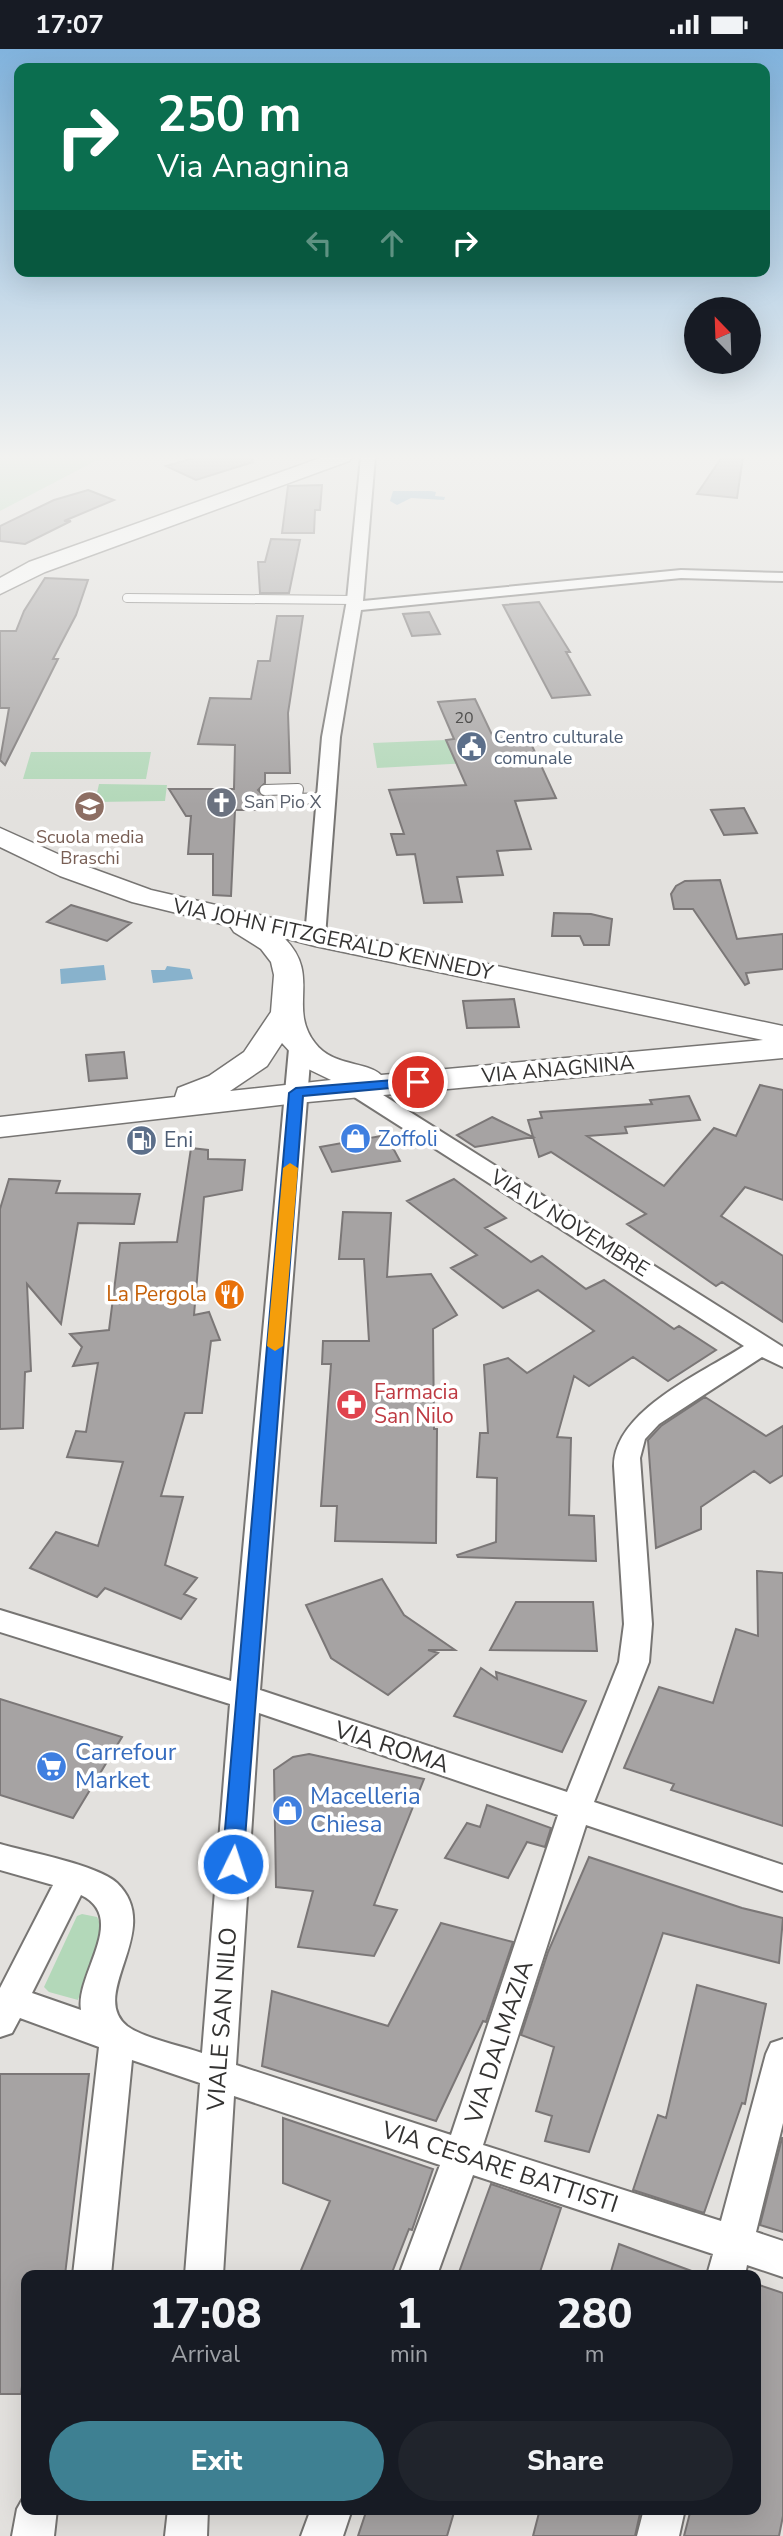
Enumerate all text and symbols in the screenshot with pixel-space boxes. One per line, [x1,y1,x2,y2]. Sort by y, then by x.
text: 17:07 [35,7,104,42]
text: 250 m [157,81,301,148]
icon: right [42,91,133,182]
text: Via Anagnina [157,145,350,188]
icon: left [300,224,338,262]
icon: ahead [373,224,411,262]
icon: right [446,224,484,262]
north arrow [684,297,761,375]
map controls [684,297,761,374]
house number: 20 [454,707,474,729]
place label: Centro culturale comunale [494,725,623,770]
public building icon: Centro culturale comunale [454,730,488,764]
church icon: San Pio X [204,785,238,819]
school or university icon: Scuola media Braschi [73,789,107,823]
place label: San Pio X [244,790,322,814]
place label: Scuola media Braschi [36,825,144,870]
street label: VIA JOHN FITZGERALD KENNEDY [169,891,496,987]
street label: VIA ANAGNINA [479,1048,636,1090]
pin [388,1052,448,1112]
icon: arrive [399,1063,437,1101]
shop icon: Zoffoli [338,1122,372,1156]
fuel station icon: Eni [124,1123,158,1157]
place label: Zoffoli [378,1125,438,1153]
place label: Eni [164,1126,193,1154]
street label: VIA IV NOVEMBRE [484,1162,655,1283]
restaurant icon: La Pergola [213,1277,247,1311]
place label: La Pergola [106,1280,207,1308]
place label: Farmacia San Nilo [374,1378,459,1430]
pharmacy icon: Farmacia San Nilo [334,1387,368,1421]
street label: VIA ROMA [330,1713,454,1781]
place label: Carrefour Market [75,1736,177,1796]
supermarket icon: Carrefour Market [35,1749,69,1783]
place label: Macelleria Chiesa [310,1780,421,1840]
shop icon: Macelleria Chiesa [270,1793,304,1827]
position arrow [196,1827,270,1901]
street label: VIALE SAN NILO [200,1926,244,2113]
street label: VIA DALMAZIA [457,1956,541,2129]
street label: VIA CESARE BATTISTI [377,2113,622,2220]
text: 17:08 [150,2286,261,2343]
text: 1 [396,2286,422,2343]
text: 280 [557,2286,632,2343]
text: Arrival [171,2339,240,2370]
text: min [390,2339,428,2370]
text: m [585,2339,604,2370]
button: Exit [49,2421,384,2501]
button: Share [398,2421,733,2501]

